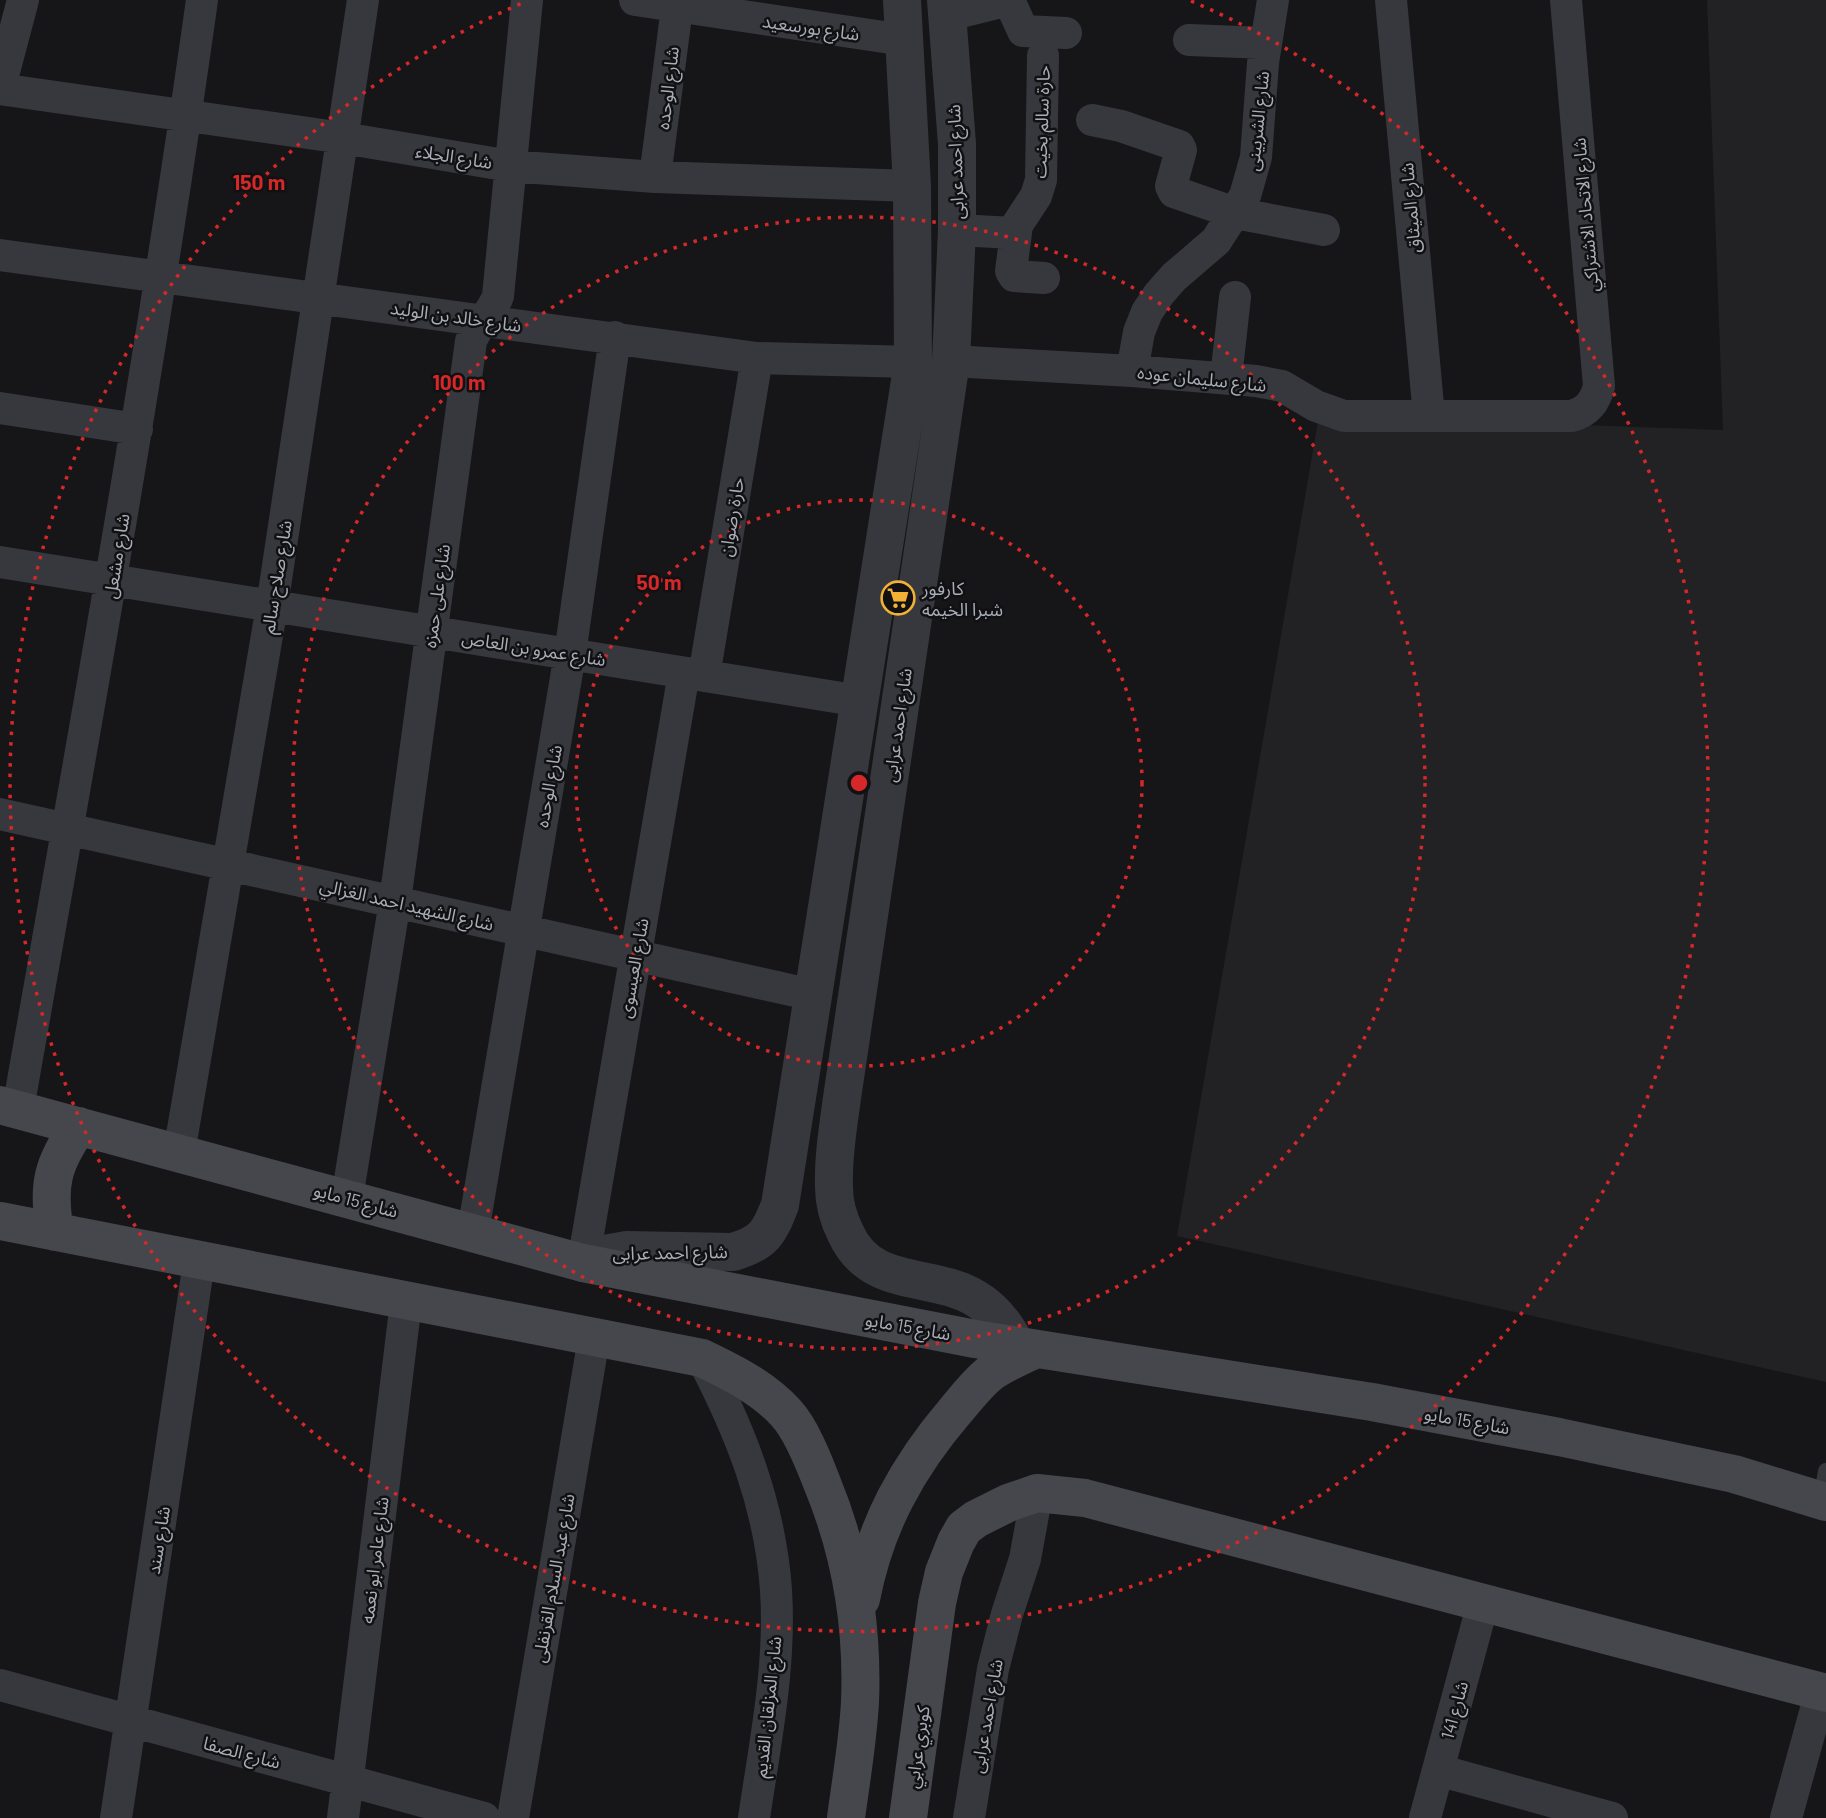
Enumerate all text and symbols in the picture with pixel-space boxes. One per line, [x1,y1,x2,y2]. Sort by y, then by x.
street label: شارع بورسعيد [760,9,861,49]
street label: شارع الوحده [651,45,687,131]
street label: حارة سالم بخيت [1028,65,1057,179]
street label: شارع الشربينى [1241,70,1277,173]
street label: شارع احمد عرابى [942,104,972,220]
street label: شارع الاتحاد الاشتراكي [1567,137,1607,293]
street label: شارع الجلاء [413,139,494,177]
street label: شارع الميثاق [1395,162,1429,254]
text: 150 m [233,169,285,194]
street label: شارع خالد بن الوليد [388,296,523,340]
street label: شارع سليمان عوده [1136,360,1268,400]
text: 100 m [432,369,486,394]
street label: حارة رضوان [714,476,749,558]
street label: شارع مشعل [98,512,138,601]
street label: شارع صلاح سالم [256,519,300,636]
street label: شارع على حمزه [418,543,458,650]
text: 50 m [636,569,682,594]
place label: كارفور شبرا الخيمه [921,577,1003,621]
supermarket icon: كارفور شبرا الخيمه [879,579,917,617]
street label: شارع عمرو بن العاص [460,626,608,674]
street label: شارع احمد عرابى [878,666,920,784]
street label: شارع الوحده [530,743,570,830]
centre of rings [847,771,871,795]
street label: شارع الشهيد احمد الغزالي [317,873,496,939]
street label: شارع العيسوى [613,916,657,1020]
street label: شارع 15 مايو [310,1178,401,1226]
street label: شارع احمد عرابى [612,1240,728,1268]
street label: شارع 15 مايو [863,1308,952,1348]
street label: شارع 15 مايو [1422,1402,1511,1442]
street label: شارع عبد السلام القرنفلى [527,1492,583,1665]
street label: شارع عامر ابو نعمه [355,1495,397,1625]
street label: شارع سند [142,1504,178,1576]
street label: شارع المزلقان القديم [749,1635,789,1779]
street label: شارع احمد عرابى [965,1657,1011,1775]
street label: شارع 141 [1436,1678,1476,1743]
street label: كوبري عرابي [900,1704,937,1790]
street label: شارع الصفا [200,1731,283,1777]

